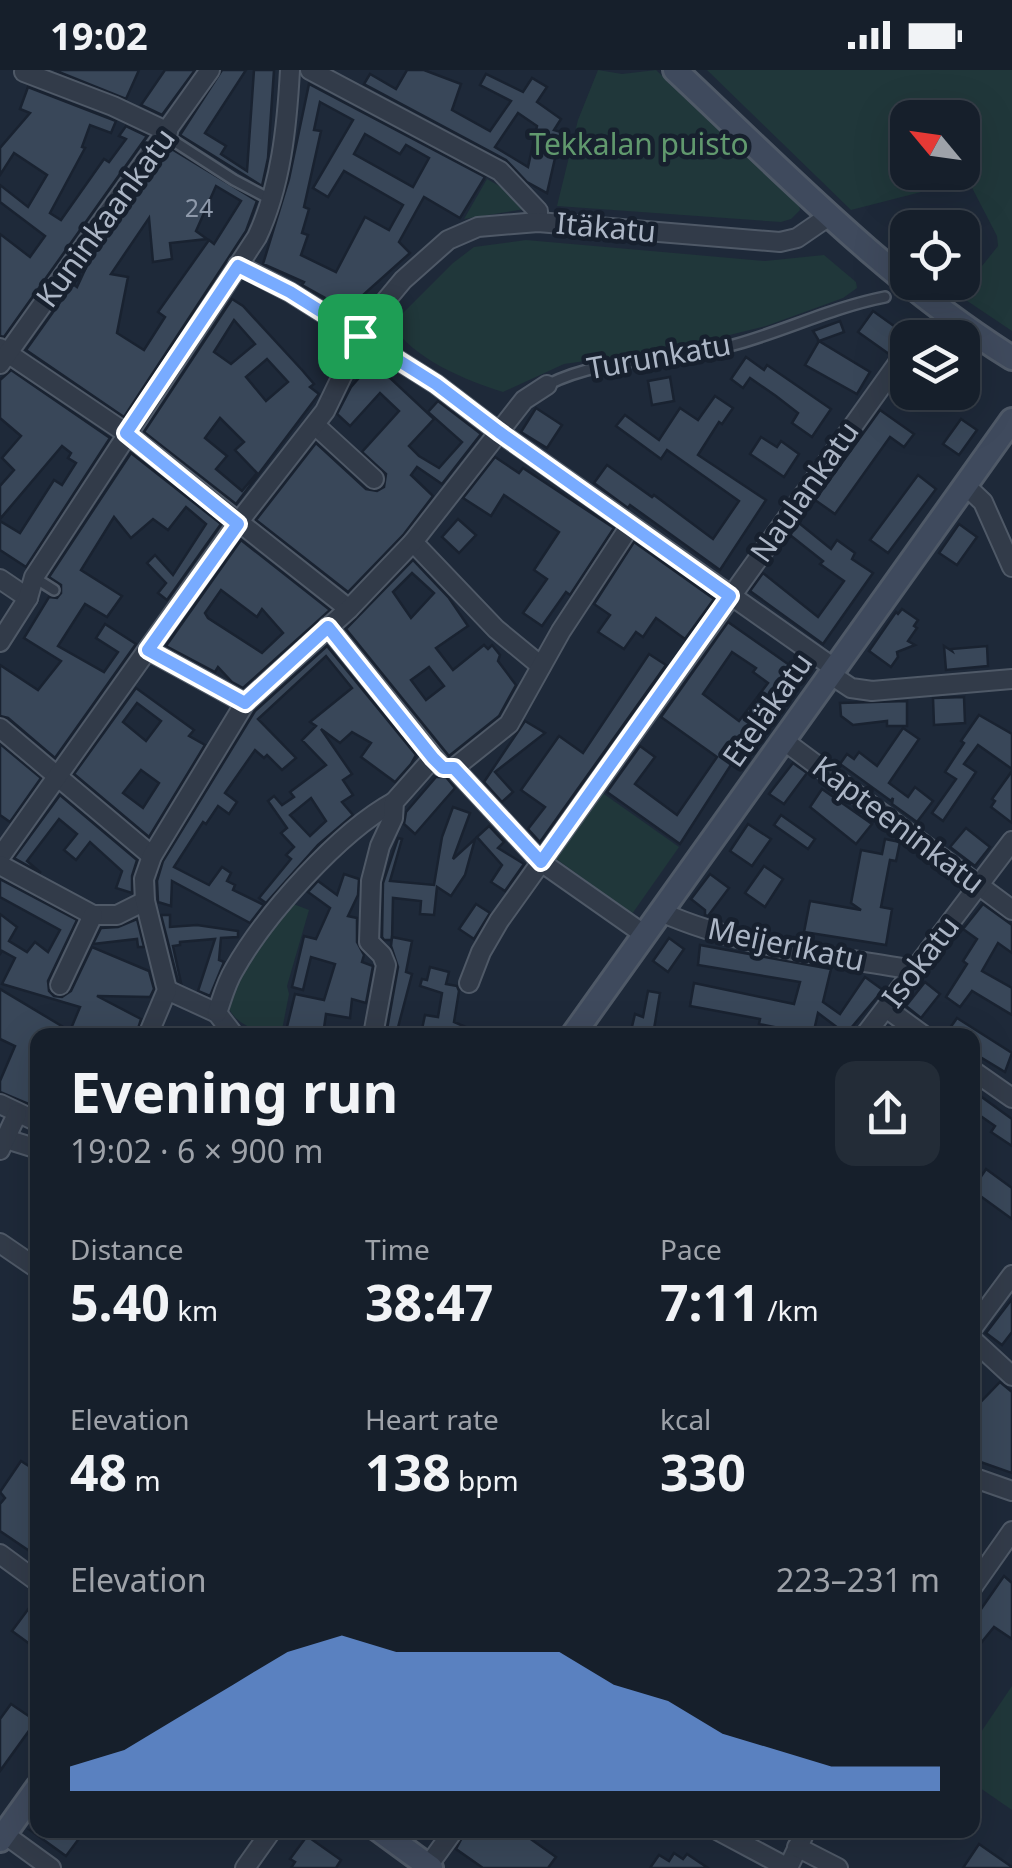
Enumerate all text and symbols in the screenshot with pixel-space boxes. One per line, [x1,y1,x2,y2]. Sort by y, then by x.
text: 19:02 [50,9,148,61]
north arrow [890,100,980,190]
map controls [890,100,980,410]
street label: Kuninkaankatu [26,119,184,315]
park label: Tekkalan puisto [529,123,749,164]
house number: 24 [185,190,213,224]
street label: Itäkatu [555,202,658,251]
button: locate [890,210,980,300]
pin [318,294,403,379]
icon: arrive [333,309,388,364]
button: layers [890,320,980,410]
street label: Turunkatu [584,323,734,388]
street label: Naulankatu [740,412,867,570]
street label: Eteläkatu [712,644,821,775]
street label: Kapteeninkatu [804,746,993,902]
street label: Meijerikatu [704,907,868,980]
street label: Isokatu [872,907,968,1015]
text: Evening run [70,1054,398,1129]
button: share [835,1061,940,1166]
text: 19:02 · 6 × 900 m [70,1129,323,1172]
text: Distance [70,1230,183,1268]
text: Time [365,1230,430,1268]
text: Pace [660,1230,722,1268]
text: 5.40 [70,1268,170,1336]
text: 38:47 [365,1268,493,1336]
text: 7:11 [660,1268,760,1336]
text: km [170,1291,218,1329]
text: /km [760,1291,819,1329]
text: Elevation [70,1400,190,1438]
text: Heart rate [365,1400,499,1438]
text: kcal [660,1400,711,1438]
text: 48 [70,1438,127,1506]
text: 138 [365,1438,451,1506]
text: 330 [660,1438,746,1506]
text: m [127,1461,161,1499]
text: bpm [451,1461,519,1499]
text: Elevation [70,1558,207,1601]
text: 223–231 m [776,1558,940,1601]

